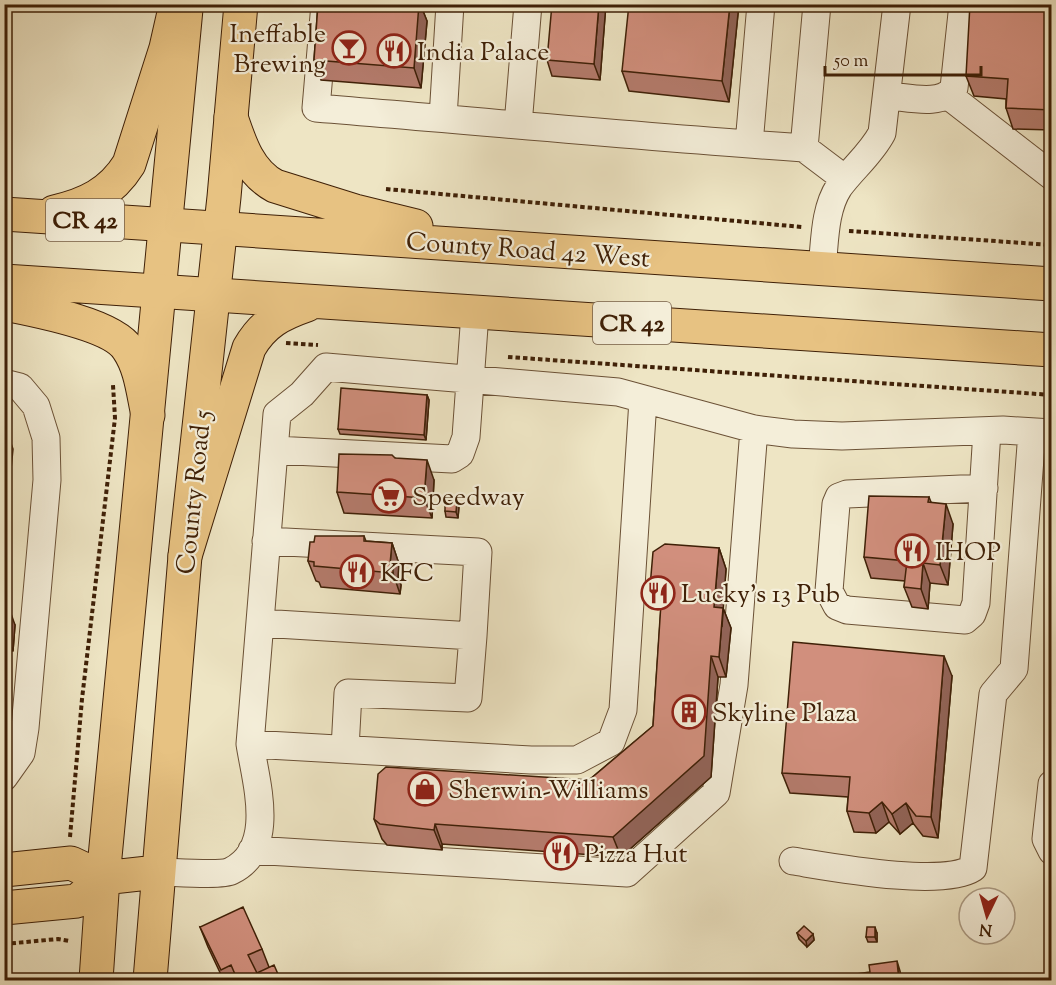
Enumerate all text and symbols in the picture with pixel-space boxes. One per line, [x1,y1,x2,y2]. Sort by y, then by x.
place label: Ineffable Brewing [230,17,326,84]
bar icon: Ineffable Brewing [331,30,367,66]
restaurant icon: India Palace [376,33,412,69]
place label: India Palace [417,35,549,72]
scale bar [825,39,981,77]
text: 50 m [833,49,869,75]
road number: CR 42 [46,199,124,241]
street label: County Road 42 West [405,225,651,278]
road number: CR 42 [593,302,671,344]
street label: County Road 5 [168,408,223,576]
supermarket icon: Speedway [371,478,407,514]
place label: Speedway [412,480,525,517]
restaurant icon: IHOP [894,533,930,569]
place label: IHOP [935,535,1001,572]
restaurant icon: KFC [339,554,375,590]
place label: KFC [380,556,434,593]
restaurant icon: Lucky's 13 Pub [640,575,676,611]
place label: Lucky's 13 Pub [681,577,840,614]
building icon: Skyline Plaza [671,694,707,730]
place label: Skyline Plaza [712,696,857,733]
shop icon: Sherwin-Williams [407,771,443,807]
place label: Sherwin-Williams [448,773,648,810]
restaurant icon: Pizza Hut [543,835,579,871]
place label: Pizza Hut [584,837,687,874]
north arrow [957,886,1017,946]
text: N [978,916,993,940]

